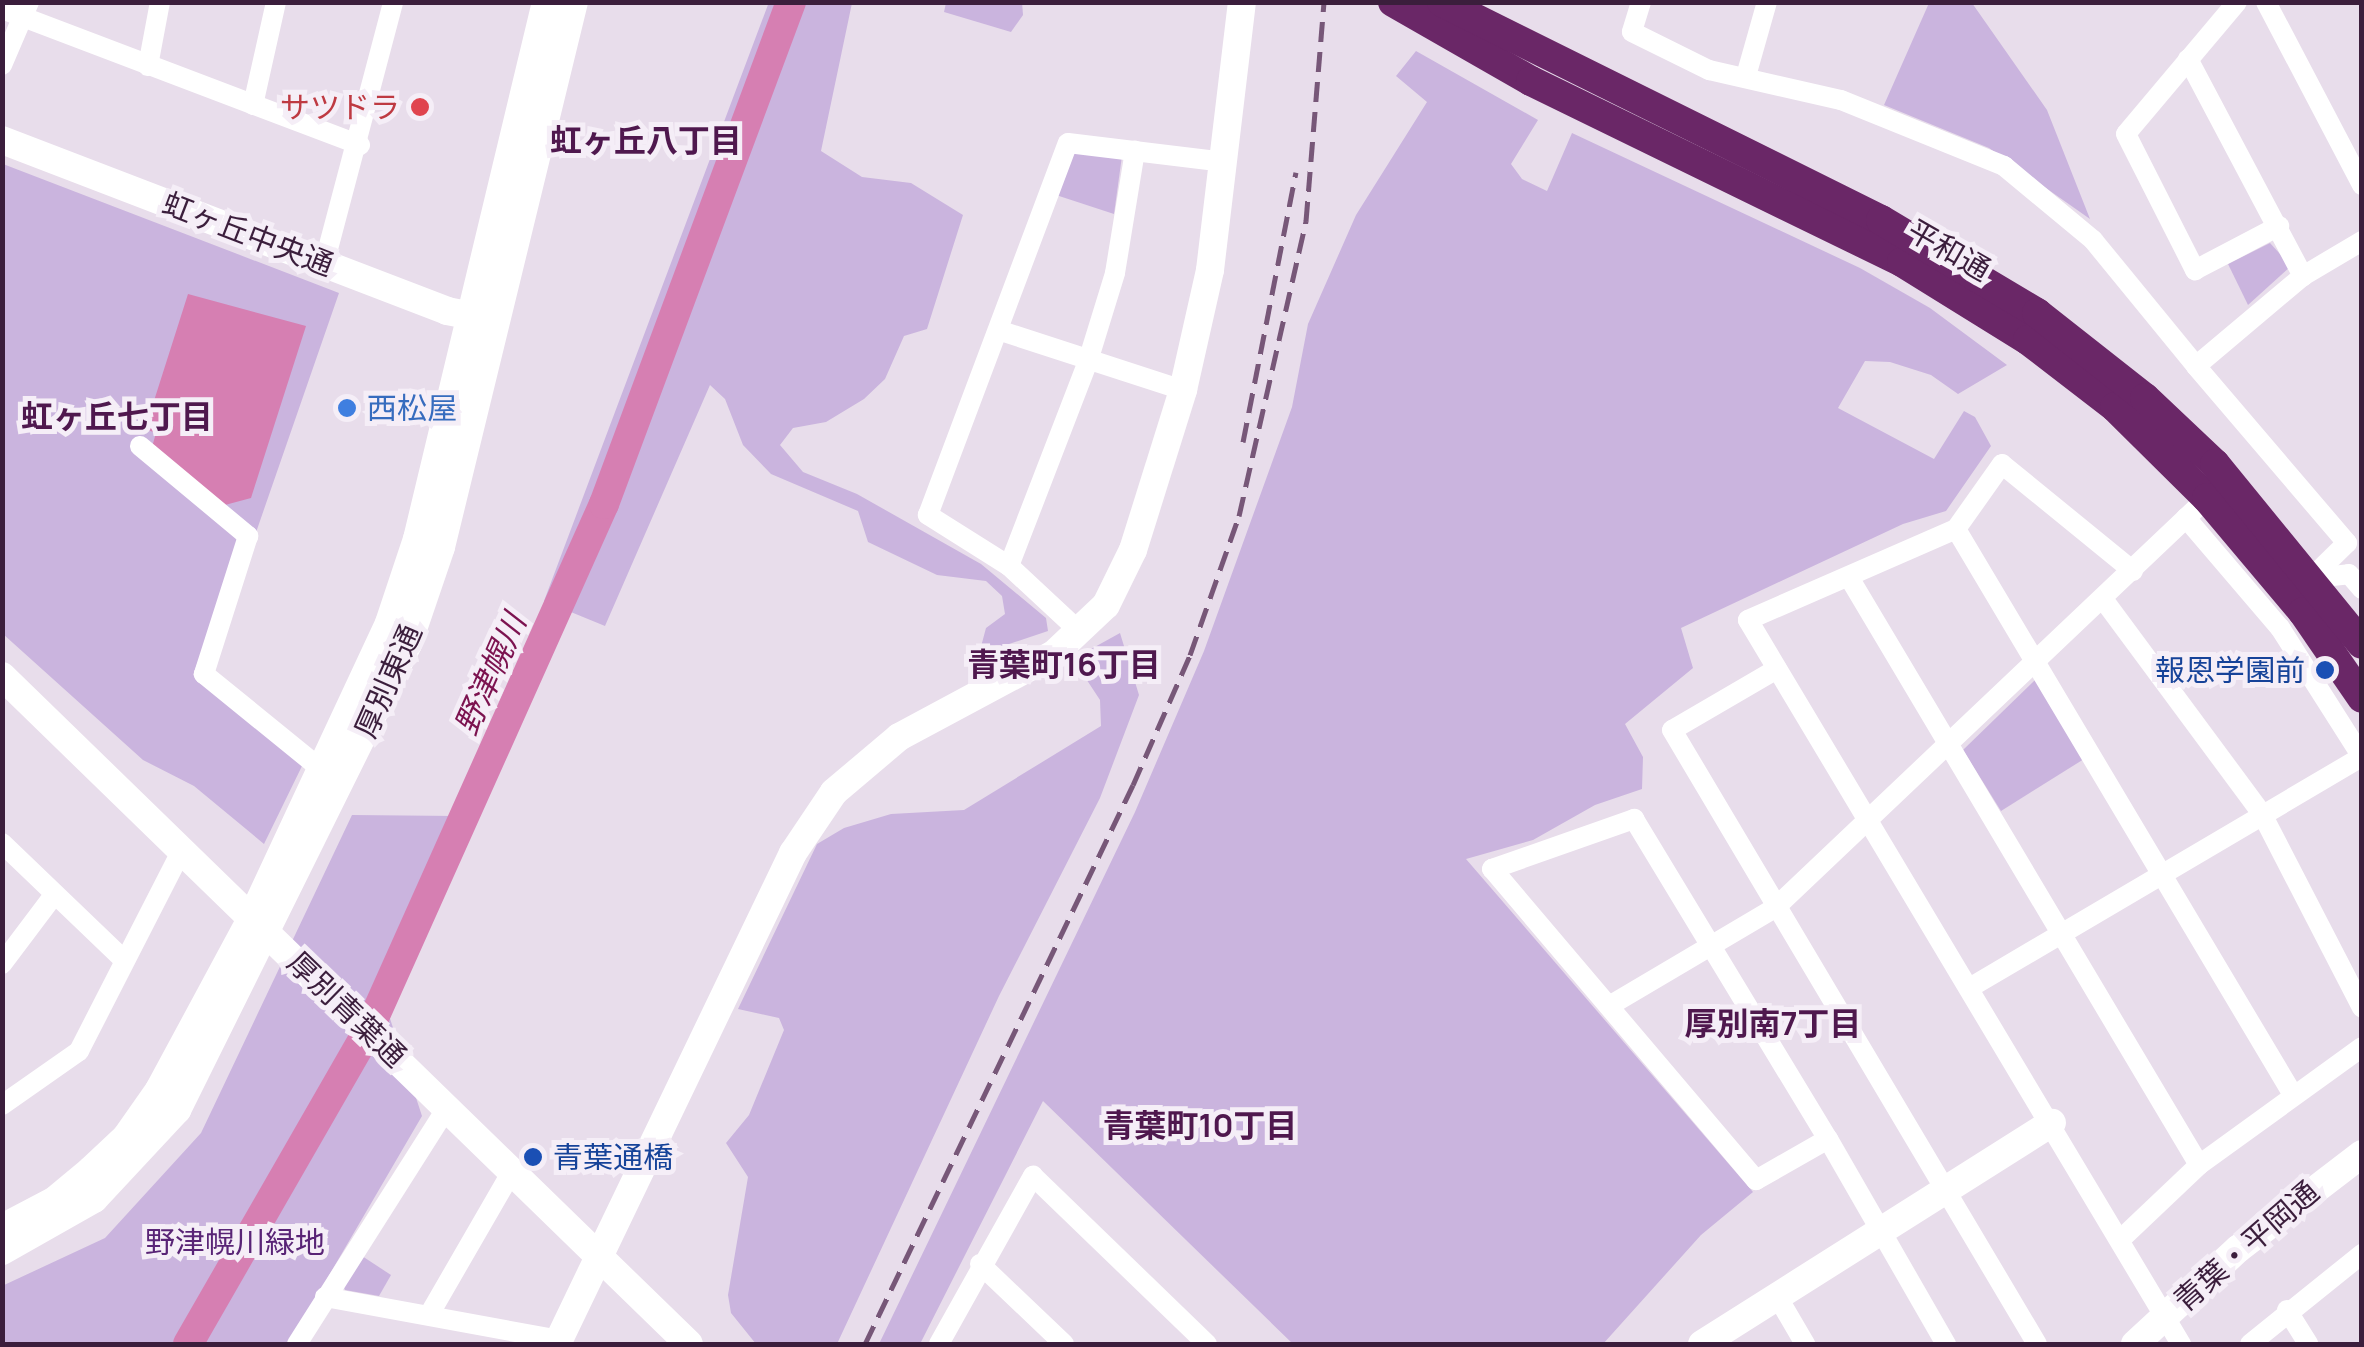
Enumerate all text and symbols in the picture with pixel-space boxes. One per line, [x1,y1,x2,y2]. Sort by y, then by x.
place label: サツドラ [280,89,400,125]
marker: サツドラ [409,96,431,118]
district label: 虹ヶ丘八丁目 [550,121,742,159]
street label: 虹ヶ丘中央通 [158,185,338,283]
street label: 平和通 [1901,212,1997,288]
place label: 西松屋 [367,390,457,426]
district label: 虹ヶ丘七丁目 [21,397,213,435]
marker: 西松屋 [336,397,358,419]
water label: 野津幌川 [446,608,534,740]
street label: 厚別東通 [347,619,429,743]
district label: 青葉町16丁目 [967,645,1161,683]
place label: 報恩学園前 [2155,652,2305,688]
marker: 報恩学園前 [2314,659,2336,681]
street label: 厚別青葉通 [281,944,413,1074]
district label: 厚別南7丁目 [1684,1004,1862,1042]
district label: 青葉町10丁目 [1102,1106,1298,1144]
place label: 青葉通橋 [553,1139,673,1175]
marker: 青葉通橋 [522,1146,544,1168]
street label: 青葉・平岡通 [2166,1173,2326,1319]
park label: 野津幌川緑地 [145,1224,325,1260]

